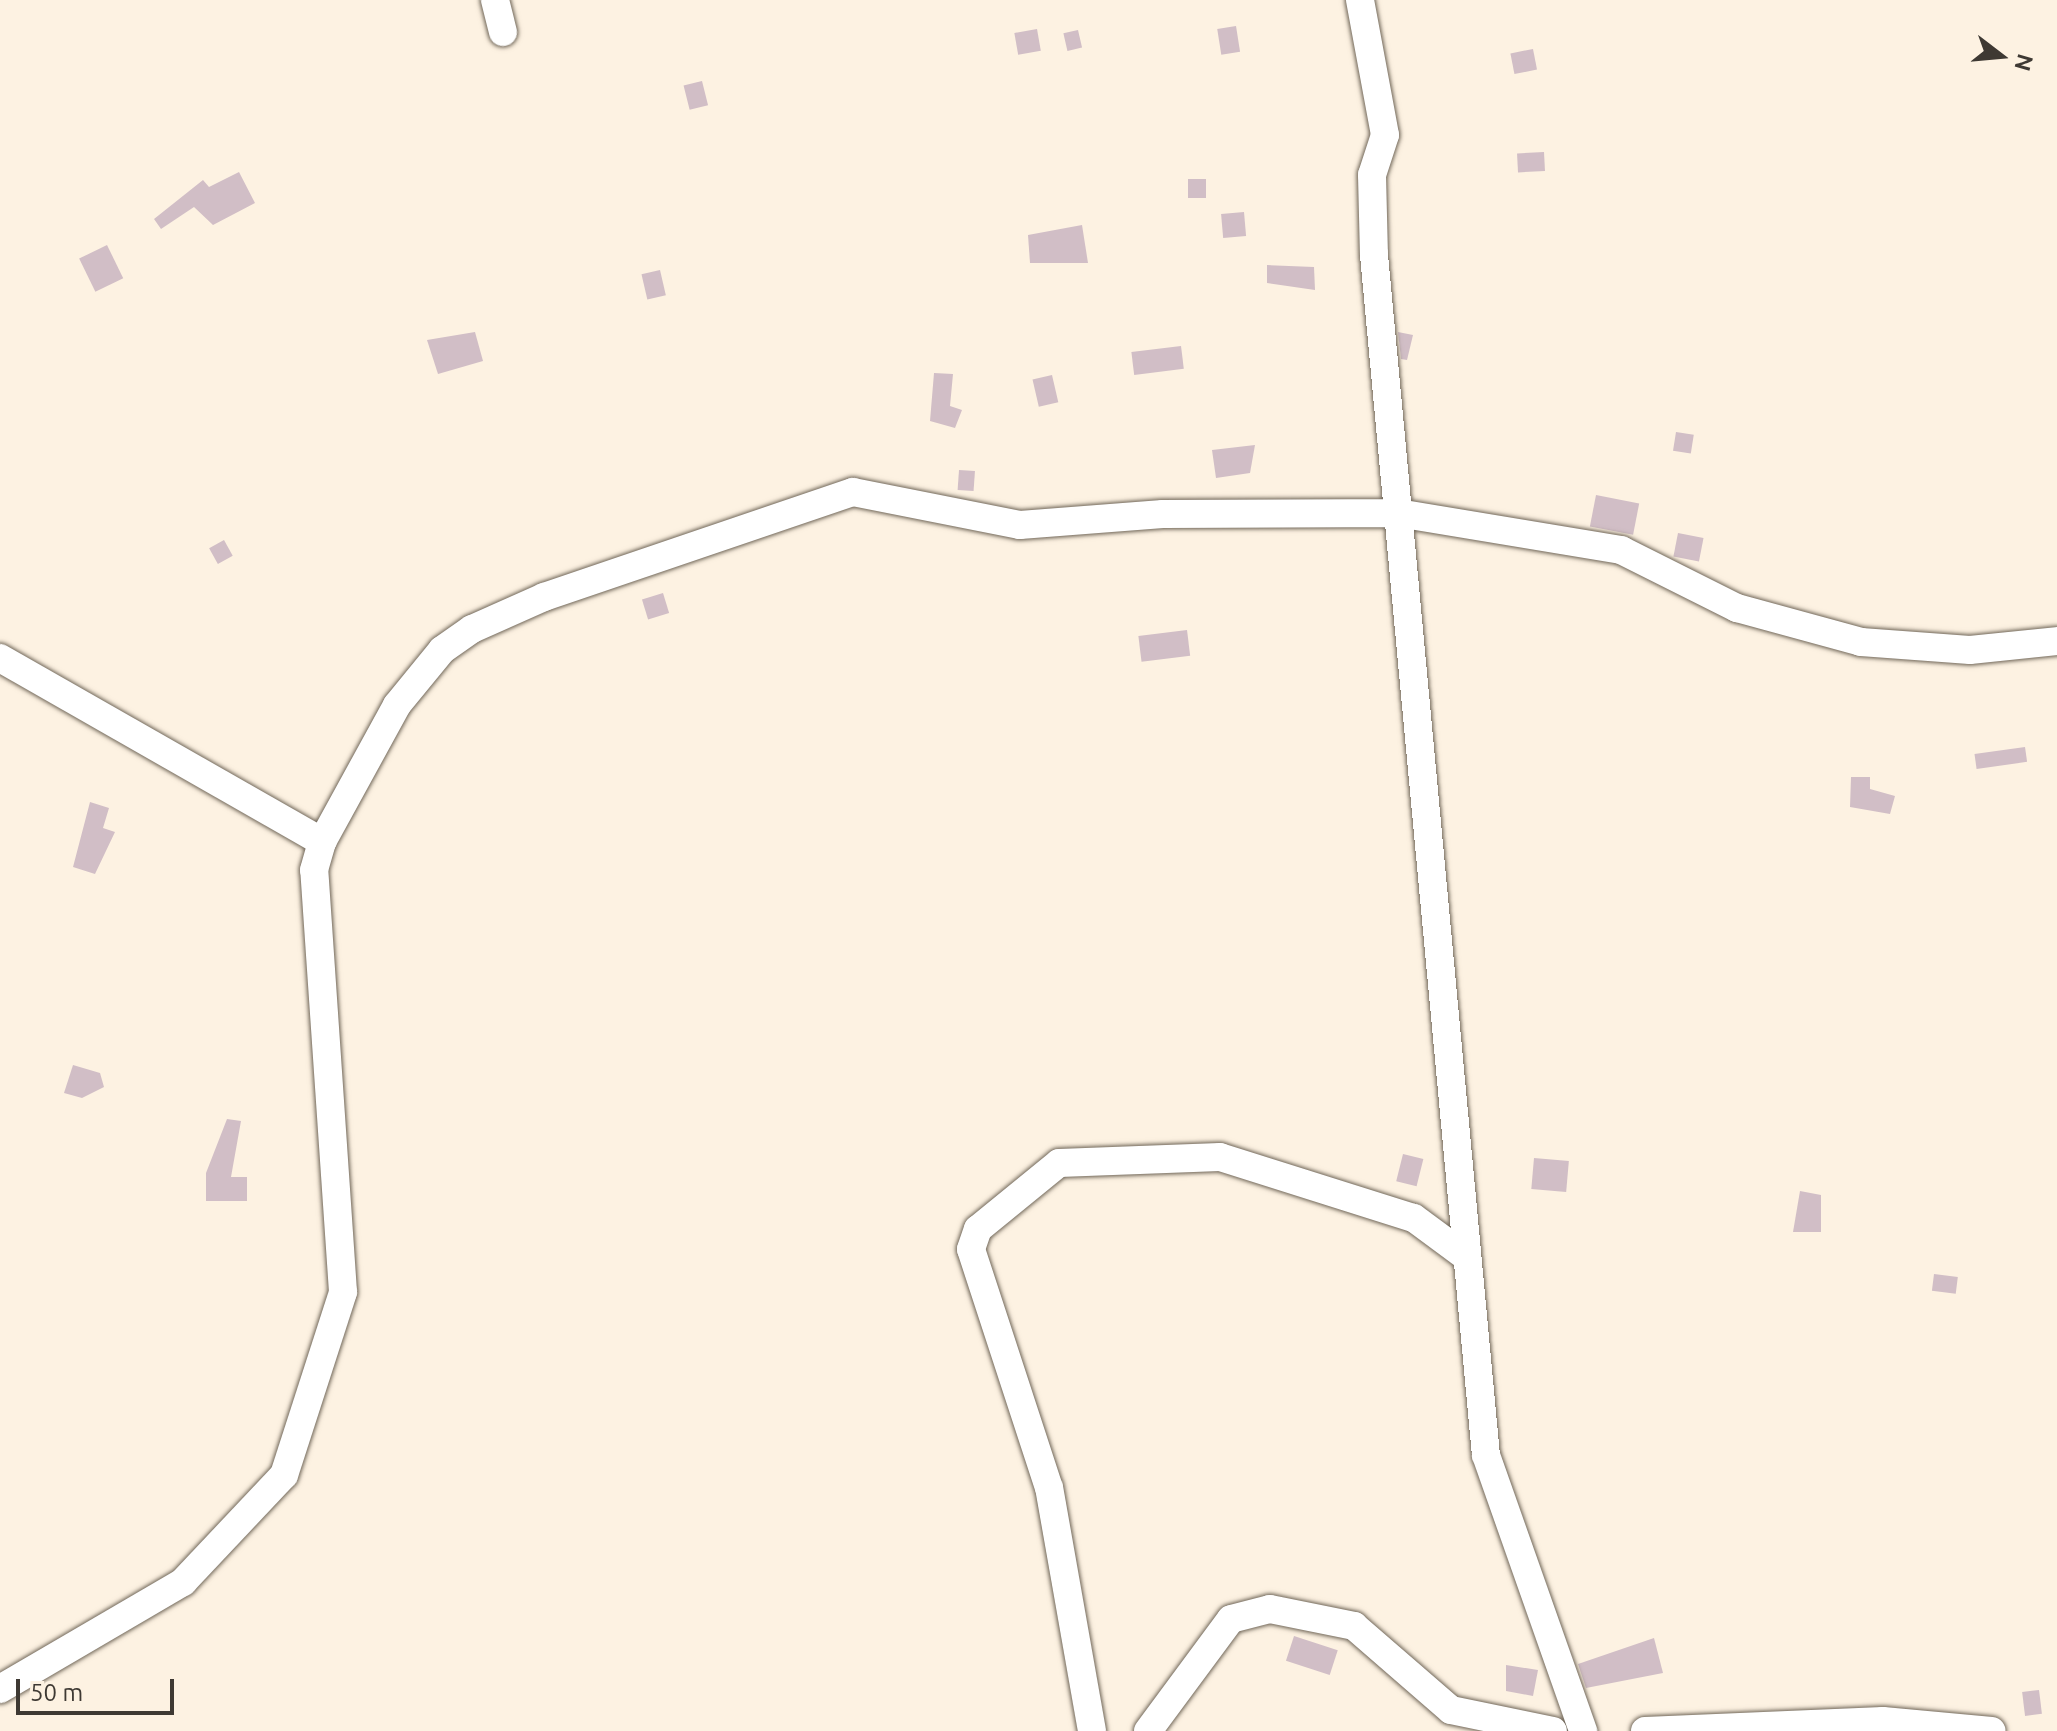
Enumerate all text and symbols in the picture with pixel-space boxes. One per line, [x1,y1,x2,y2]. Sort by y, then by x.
north arrow [1961,16,2041,96]
text: N [2010,51,2039,74]
scale bar [20,1663,178,1713]
text: 50 m [30,1679,83,1706]

